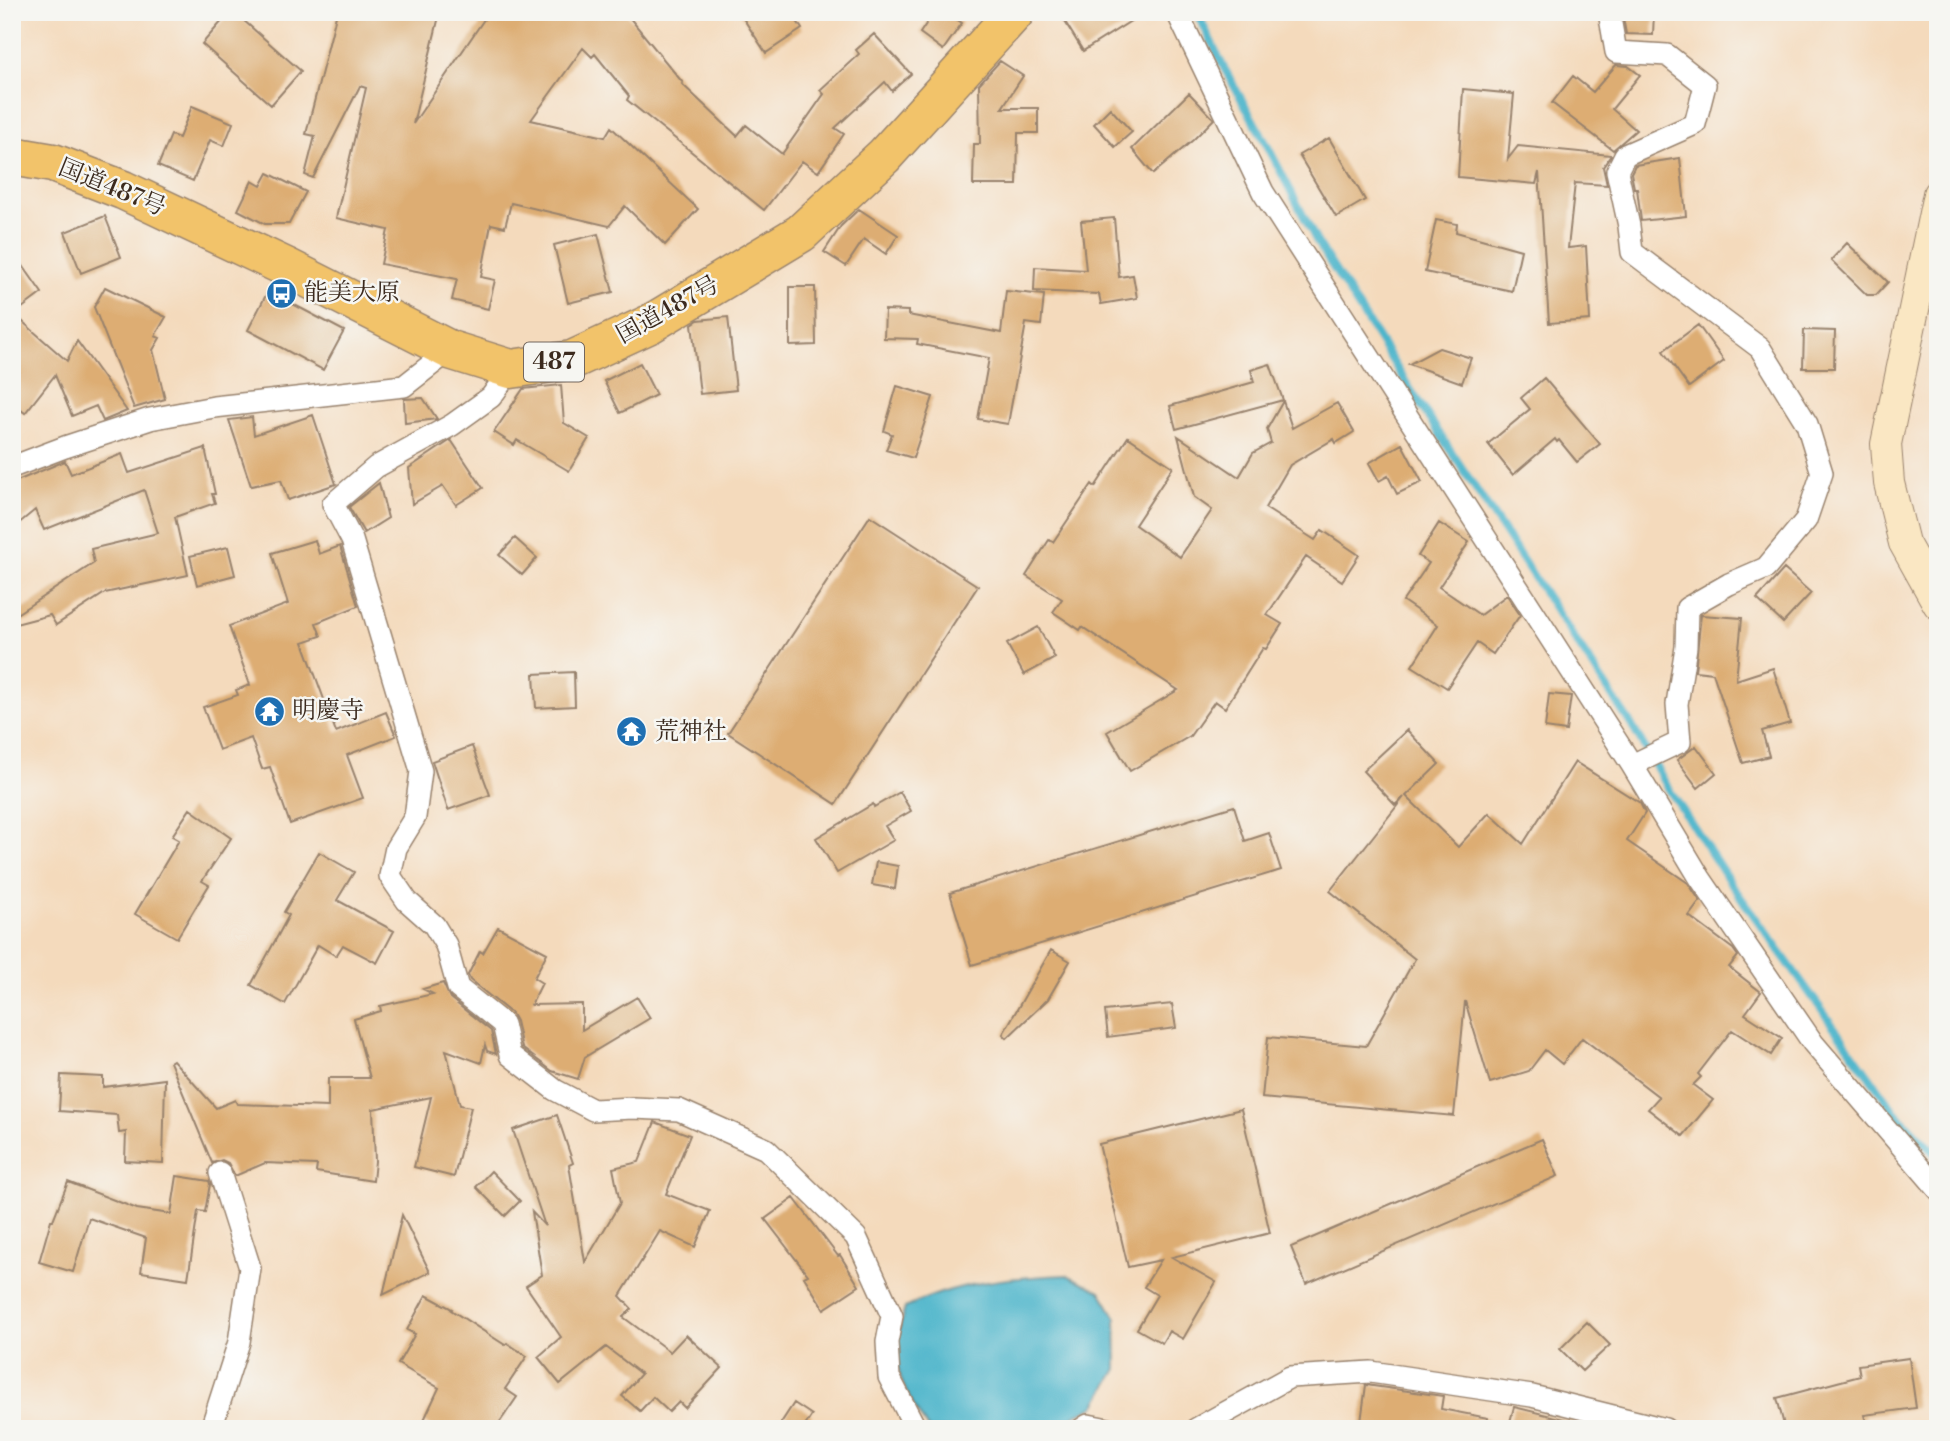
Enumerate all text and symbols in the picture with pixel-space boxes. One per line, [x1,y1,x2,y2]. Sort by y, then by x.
street label: 国道487号 [54,153,170,223]
street label: 国道487号 [611,270,725,350]
bus stop icon: 能美大原 [264,276,298,310]
place label: 能美大原 [304,278,400,308]
road number: 487 [524,342,584,382]
temple icon: 明慶寺 [252,694,286,728]
place label: 明慶寺 [292,696,364,726]
temple icon: 荒神社 [615,715,649,749]
place label: 荒神社 [655,717,727,747]

